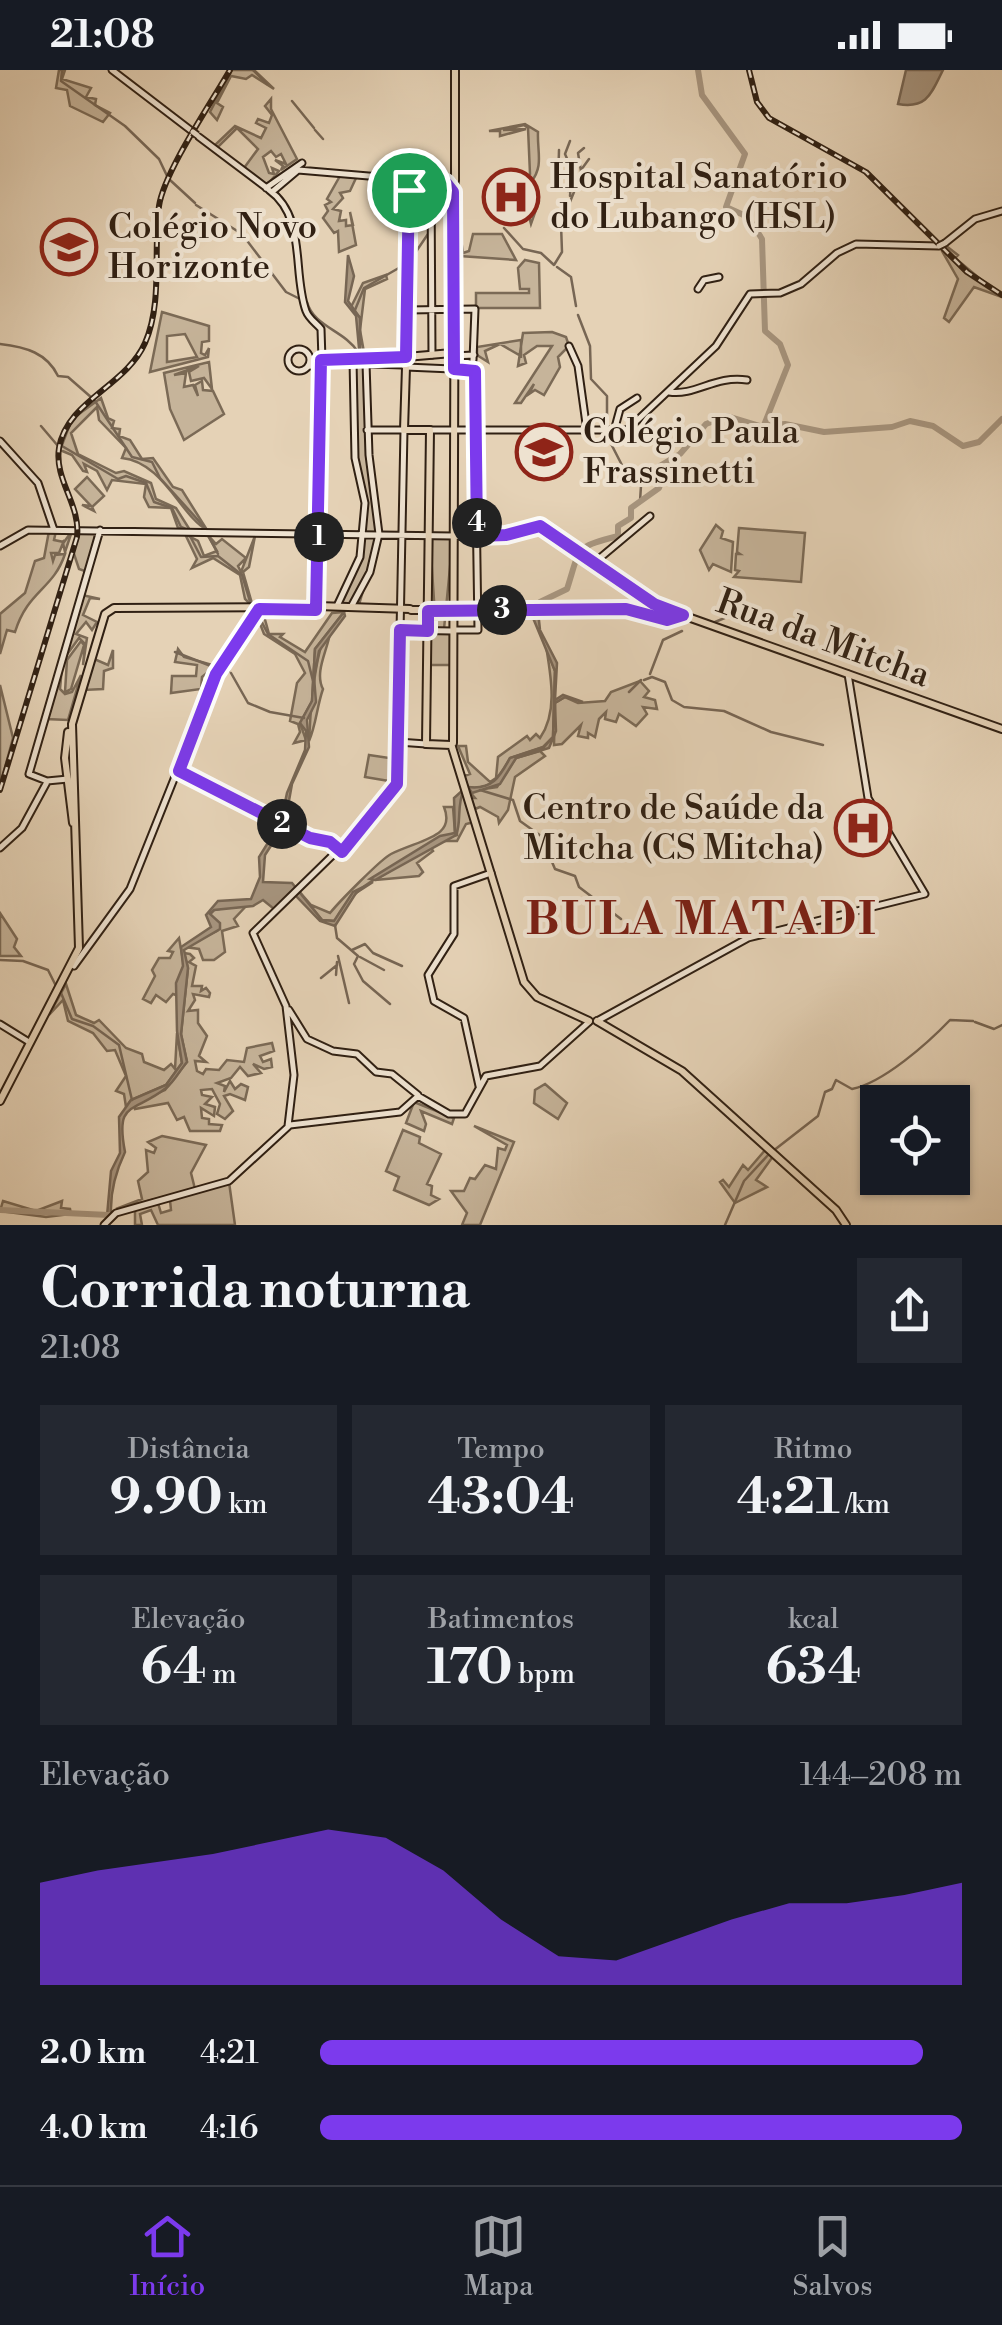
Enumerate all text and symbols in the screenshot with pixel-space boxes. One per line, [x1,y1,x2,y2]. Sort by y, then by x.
text: 21:08 [50,12,155,59]
pin [367,148,452,233]
place label: Hospital Sanatório do Lubango (HSL) [550,156,848,239]
icon: arrive [382,163,437,218]
hospital icon: Hospital Sanatório do Lubango (HSL) [481,167,541,227]
place label: Colégio Novo Horizonte [108,206,317,289]
school or university icon: Colégio Novo Horizonte [39,217,99,277]
place label: Colégio Paula Frassinetti [583,411,799,494]
school or university icon: Colégio Paula Frassinetti [514,422,574,482]
pin: 4 [452,498,502,548]
text: 4 [468,505,486,540]
pin: 1 [294,512,344,562]
text: 1 [312,519,326,554]
street label: Rua da Mitcha [710,581,936,698]
pin: 3 [477,585,527,635]
text: 3 [494,592,510,627]
place label: Centro de Saúde da Mitcha (CS Mitcha) [523,787,824,870]
hospital icon: Centro de Saúde da Mitcha (CS Mitcha) [833,798,893,858]
pin: 2 [257,799,307,849]
text: 2 [273,806,291,841]
district label: BULA MATADI [526,892,878,949]
map controls [860,1085,970,1195]
button: locate [860,1085,970,1195]
text: Corrida noturna [40,1256,470,1325]
button: share [857,1258,962,1363]
text: 21:08 [40,1328,120,1368]
text: Distância [128,1432,250,1467]
text: Tempo [457,1432,545,1467]
text: Ritmo [774,1432,853,1467]
text: 9.90 [110,1467,223,1529]
text: 43:04 [427,1467,575,1529]
text: 4:21 [737,1467,840,1529]
text: km [223,1487,268,1522]
text: /km [840,1487,890,1522]
text: Elevação [132,1602,246,1637]
text: Batimentos [428,1602,574,1637]
text: kcal [788,1602,839,1637]
text: 64 [141,1637,207,1699]
text: 170 [427,1637,512,1699]
text: 634 [765,1637,861,1699]
text: m [207,1657,237,1692]
text: bpm [512,1657,575,1692]
text: Elevação [40,1755,170,1795]
text: 144–208 m [800,1755,962,1795]
text: 2.0 km [40,2033,146,2073]
text: 4:21 [200,2033,259,2073]
text: 4.0 km [40,2108,148,2148]
text: 4:16 [200,2108,258,2148]
tab: Início [130,2209,205,2304]
tab: Mapa [464,2209,533,2304]
tab: Salvos [792,2209,872,2304]

